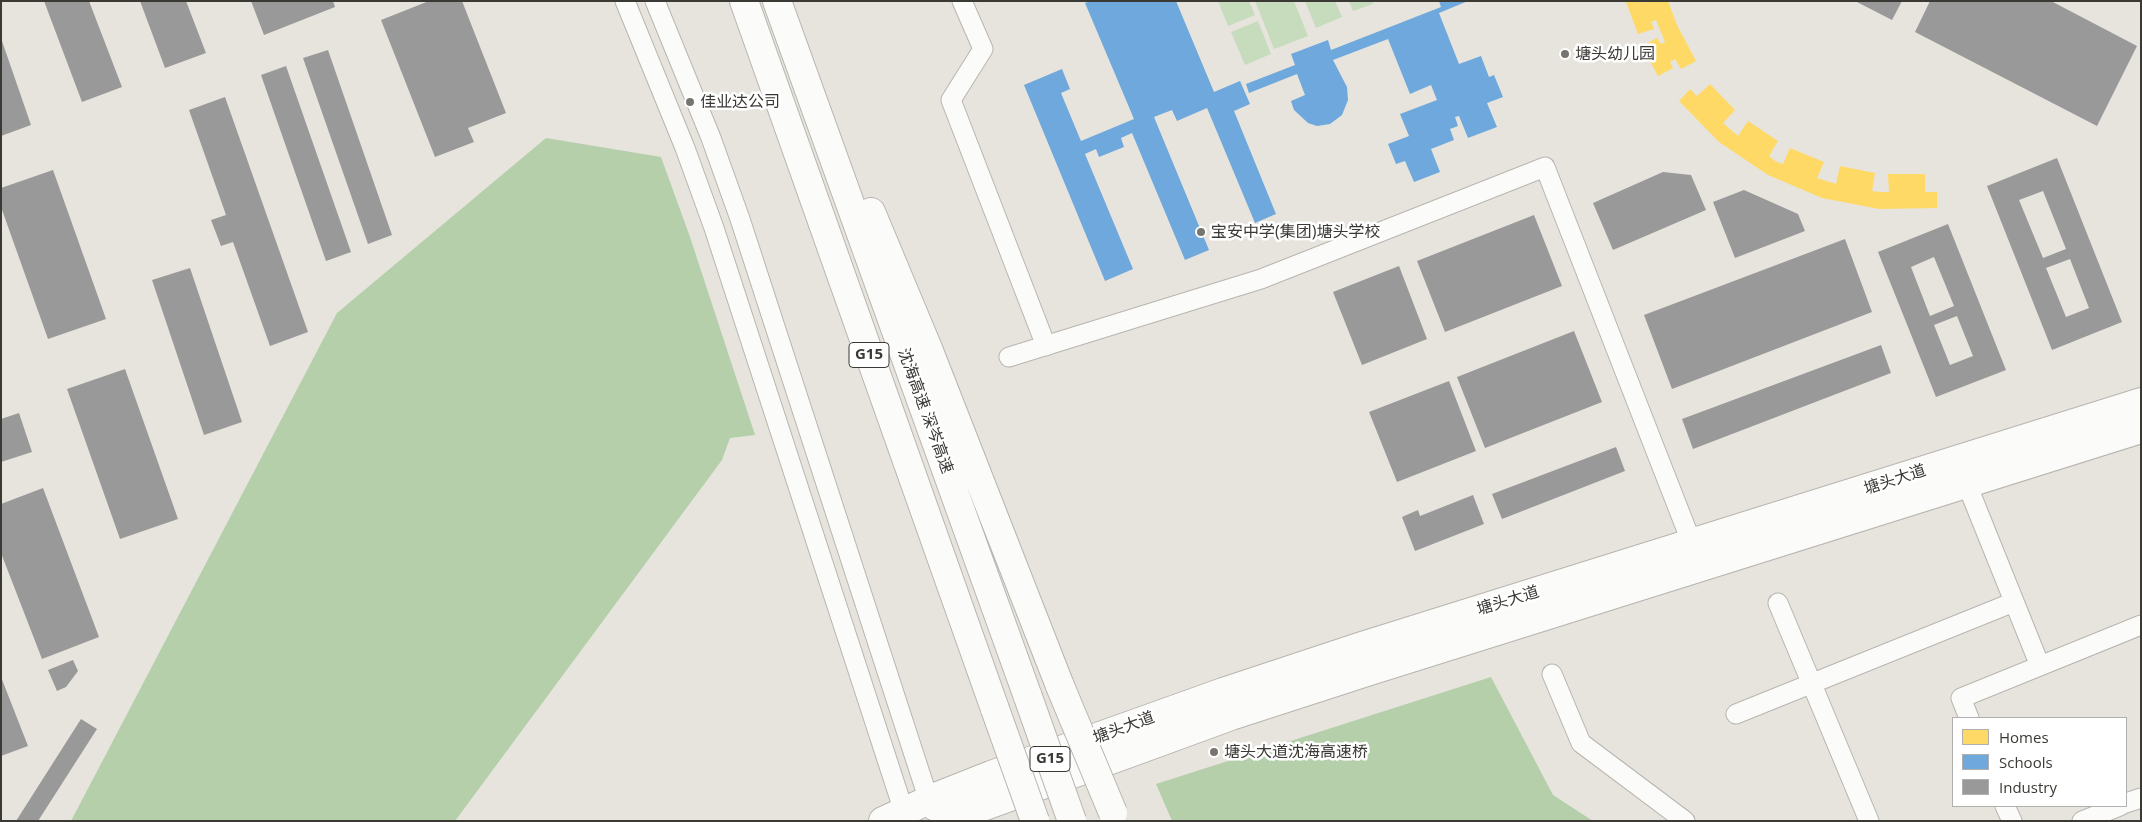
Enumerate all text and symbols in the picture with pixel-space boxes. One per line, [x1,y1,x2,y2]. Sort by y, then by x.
place label: 塘头幼儿园 [1575,44,1655,64]
marker: 塘头幼儿园 [1559,48,1571,60]
place label: 佳业达公司 [700,92,780,112]
marker: 佳业达公司 [684,96,696,108]
place label: 宝安中学(集团)塘头学校 [1211,222,1380,242]
marker: 宝安中学(集团)塘头学校 [1195,226,1207,238]
road number: G15 [849,342,889,368]
street label: 沈海高速 深岑高速 [893,346,957,476]
street label: 塘头大道 [1862,461,1928,499]
street label: 塘头大道 [1475,582,1541,620]
street label: 塘头大道 [1091,708,1157,748]
legend [1952,717,2127,807]
text: Homes [1999,727,2049,747]
place label: 塘头大道沈海高速桥 [1224,742,1368,762]
road number: G15 [1030,746,1070,772]
marker: 塘头大道沈海高速桥 [1208,746,1220,758]
text: Schools [1999,752,2053,772]
text: Industry [1999,777,2057,797]

